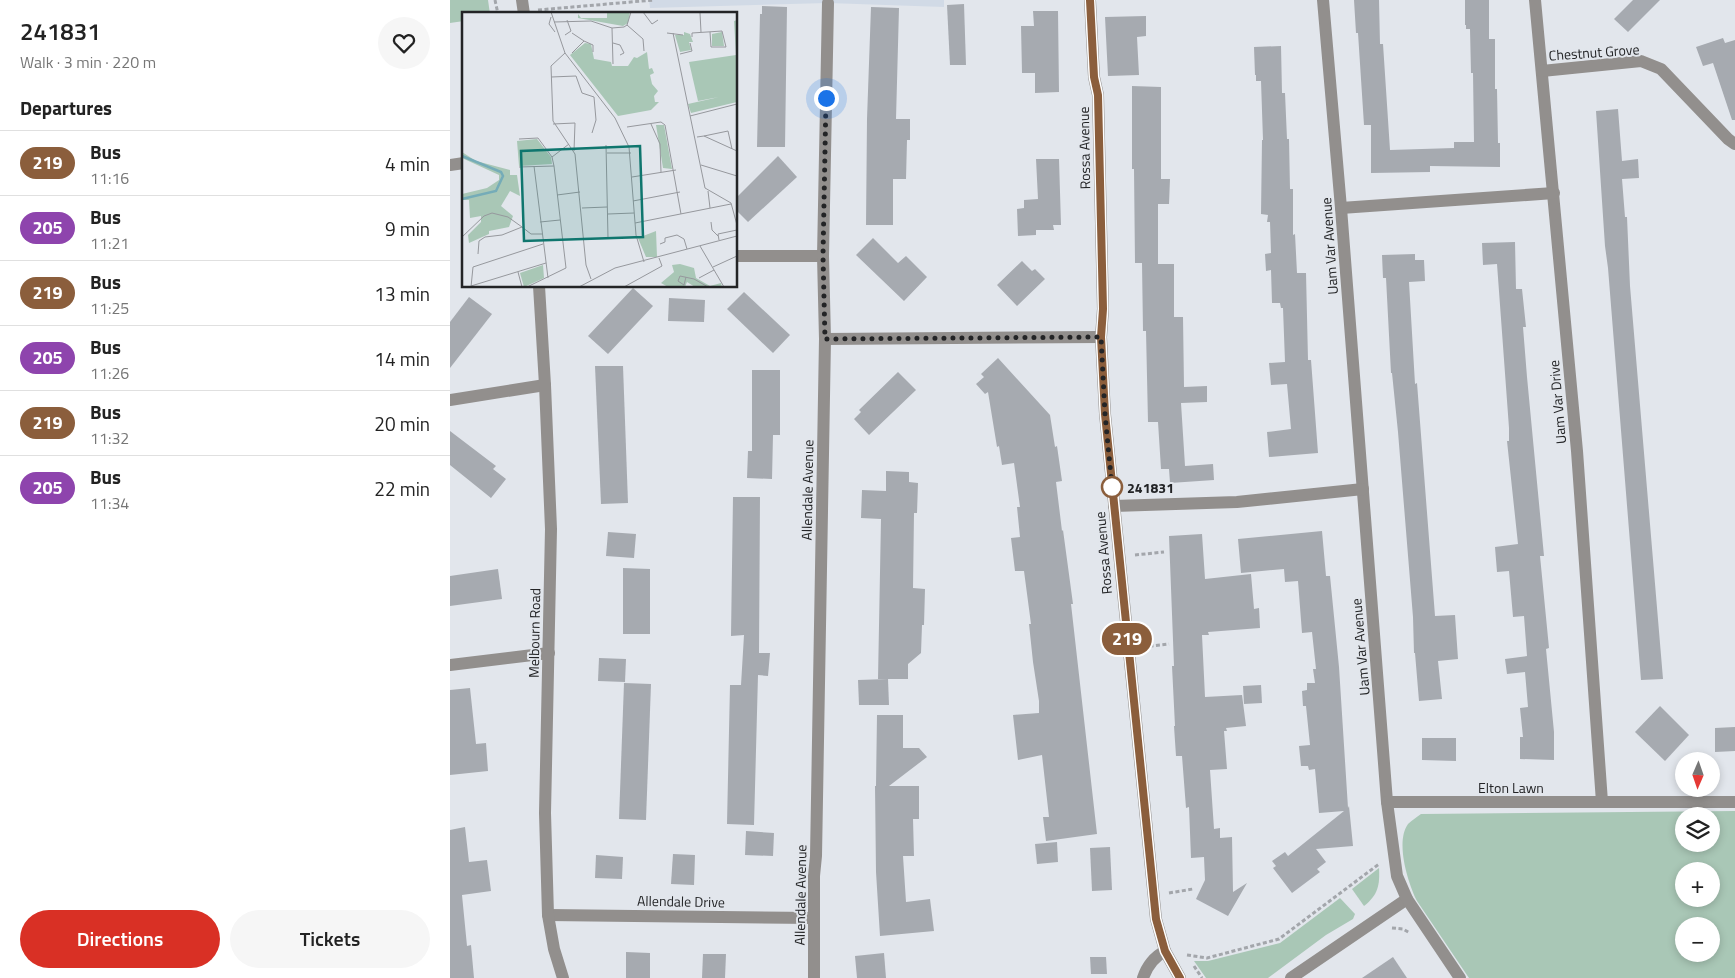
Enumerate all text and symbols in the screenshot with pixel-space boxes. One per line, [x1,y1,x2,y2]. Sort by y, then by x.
inset map [462,12,738,288]
text: 241831 [20,13,101,49]
button: heart [378,17,430,69]
street label: Chestnut Grove [1548,38,1640,66]
text: Walk · 3 min · 220 m [20,50,156,74]
your location [814,86,839,111]
text: Departures [20,93,112,122]
street label: Rossa Avenue [1073,106,1095,190]
text: Bus [90,137,121,166]
text: 219 [32,149,63,176]
text: 4 min [385,149,430,178]
text: 11:16 [90,166,129,190]
street label: Uam Var Avenue [1315,197,1343,295]
text: Bus [90,202,121,231]
text: 205 [32,214,63,241]
text: 9 min [385,214,430,243]
text: 11:21 [90,231,129,255]
text: Bus [90,267,121,296]
text: 219 [32,279,63,306]
text: 13 min [374,279,430,308]
text: 11:25 [90,296,129,320]
text: Bus [90,332,121,361]
text: 205 [32,344,63,371]
text: 14 min [374,344,430,373]
street label: Uam Var Drive [1543,359,1571,445]
text: 11:26 [90,361,129,385]
text: Bus [90,397,121,426]
text: 219 [32,409,63,436]
text: 20 min [374,409,430,438]
text: 11:32 [90,426,129,450]
street label: Allendale Avenue [796,439,818,541]
text: Bus [90,462,121,491]
text: 205 [32,474,63,501]
text: 22 min [374,474,430,503]
marker: 241831 [1101,476,1123,498]
place label: 241831 [1127,477,1174,498]
text: 11:34 [90,491,129,515]
street label: Rossa Avenue [1089,511,1117,595]
street label: Melbourn Road [523,588,545,678]
street label: Uam Var Avenue [1345,598,1375,696]
line badge: 219 [1098,623,1156,655]
text: 219 [1112,625,1142,652]
north arrow [1675,752,1720,798]
map controls [1675,752,1720,962]
street label: Elton Lawn [1478,777,1544,798]
button: layers [1675,807,1720,852]
street label: Allendale Avenue [789,844,811,946]
button: + [1675,862,1720,907]
street label: Allendale Drive [637,890,725,912]
button: Directions [20,910,220,968]
button: Tickets [230,910,430,968]
button: − [1675,917,1720,962]

